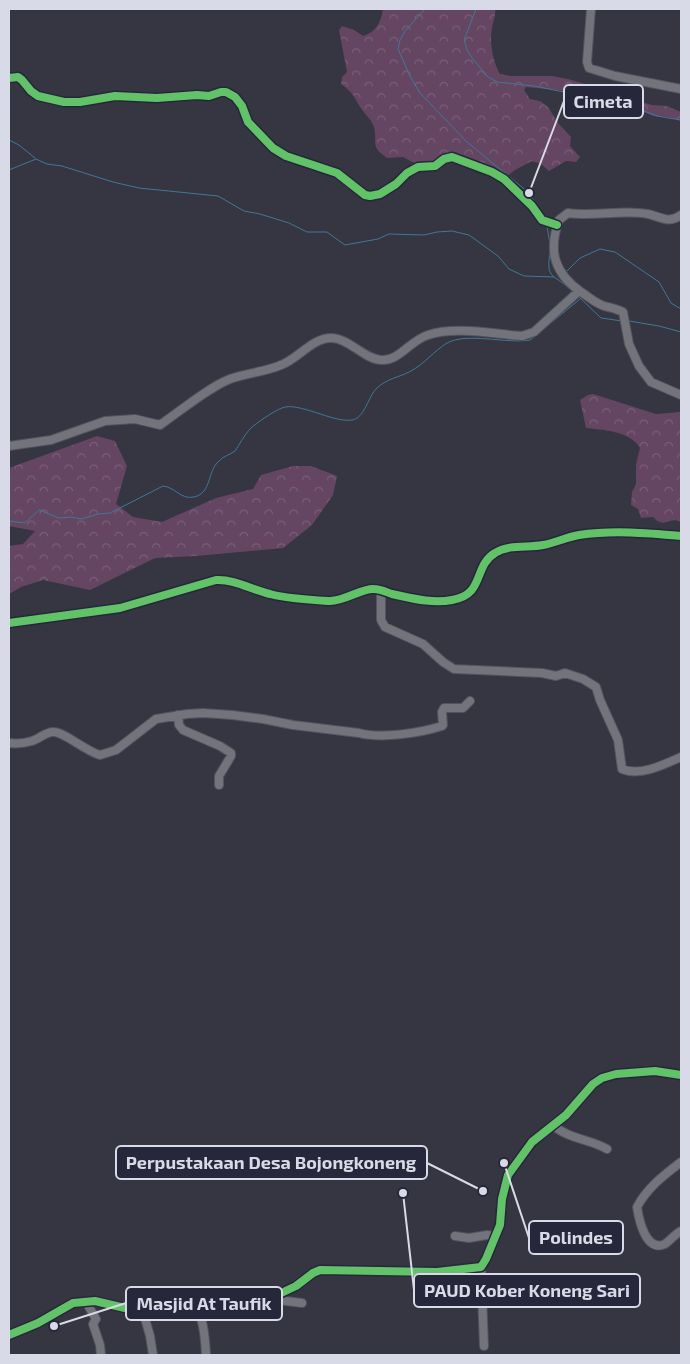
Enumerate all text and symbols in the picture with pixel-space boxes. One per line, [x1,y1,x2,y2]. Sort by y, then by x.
callout: Cimeta [564,85,643,118]
text: Cimeta [573,90,633,112]
callout: Perpustakaan Desa Bojongkoneng [116,1146,427,1179]
text: Perpustakaan Desa Bojongkoneng [126,1151,417,1173]
callout: Polindes [529,1221,623,1254]
text: Polindes [539,1226,613,1248]
callout: PAUD Kober Koneng Sari [414,1274,640,1307]
text: PAUD Kober Koneng Sari [424,1279,630,1301]
callout: Masjid At Taufik [126,1287,282,1320]
text: Masjid At Taufik [136,1292,272,1314]

